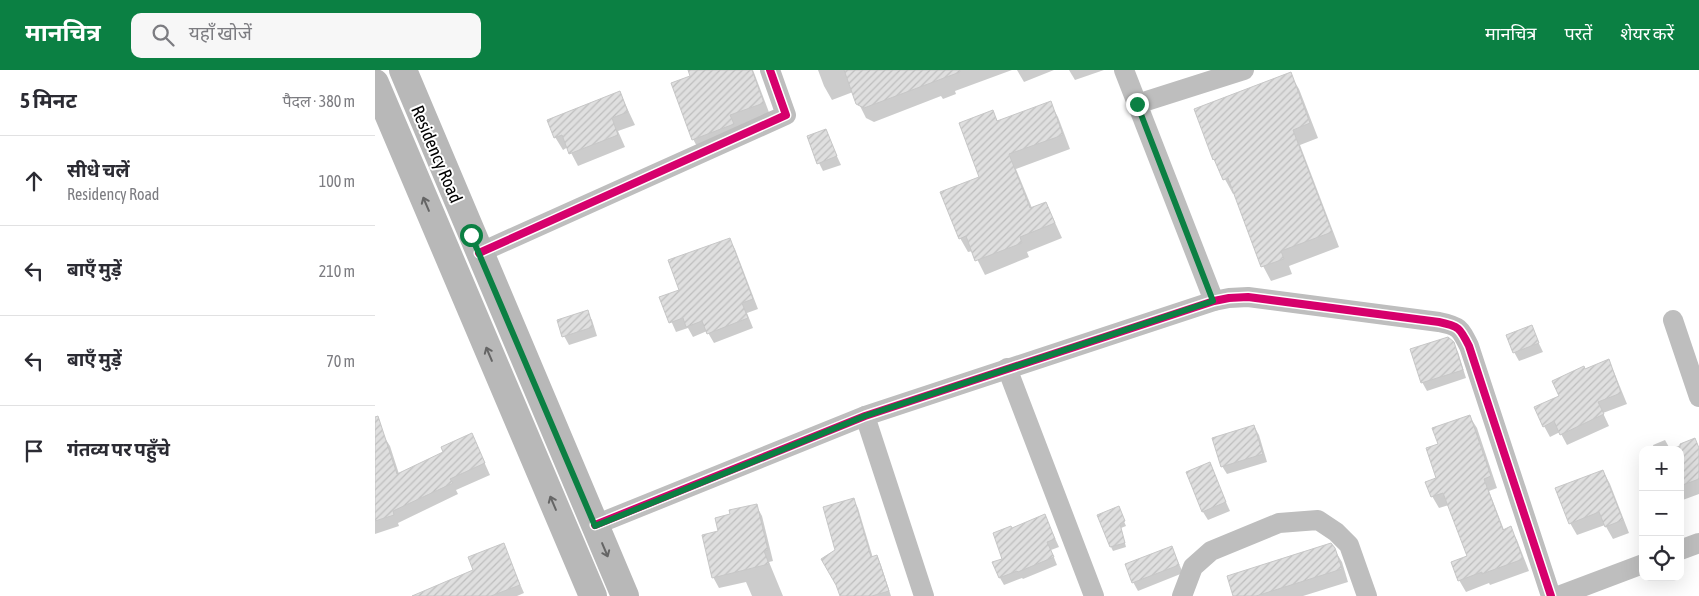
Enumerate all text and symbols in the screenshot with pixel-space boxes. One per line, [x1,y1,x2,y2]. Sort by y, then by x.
search box [131,13,481,58]
text: मानचित्र [25,19,101,46]
icon: search [149,21,177,49]
text: यहाँ खोजें [189,22,252,44]
text: मानचित्र [1485,23,1536,44]
text: परतें [1564,23,1592,44]
text: शेयर करें [1620,23,1674,44]
text: 5 मिनट [20,88,77,112]
text: पैदल · 380 m [282,92,355,110]
route end [1126,93,1149,116]
street label: Residency Road [407,102,467,206]
text: सीधे चलें [67,159,130,181]
icon: ahead [20,167,48,195]
text: 100 m [319,172,355,190]
text: Residency Road [67,185,159,203]
one-way arrow [421,197,430,212]
route start [460,224,483,247]
icon: left [20,257,48,285]
text: बाएँ मुड़ें [67,258,122,280]
text: 210 m [319,262,355,280]
icon: left [20,347,48,375]
one-way arrow [484,347,494,362]
text: बाएँ मुड़ें [67,348,122,370]
text: 70 m [326,352,355,370]
icon: arrive [20,437,48,465]
text: गंतव्य पर पहुँचे [67,438,170,460]
map controls [1639,446,1684,581]
button: + [1639,446,1684,491]
button: − [1639,491,1684,536]
one-way arrow [547,496,557,511]
button: locate [1639,536,1684,581]
one-way arrow [601,542,611,557]

